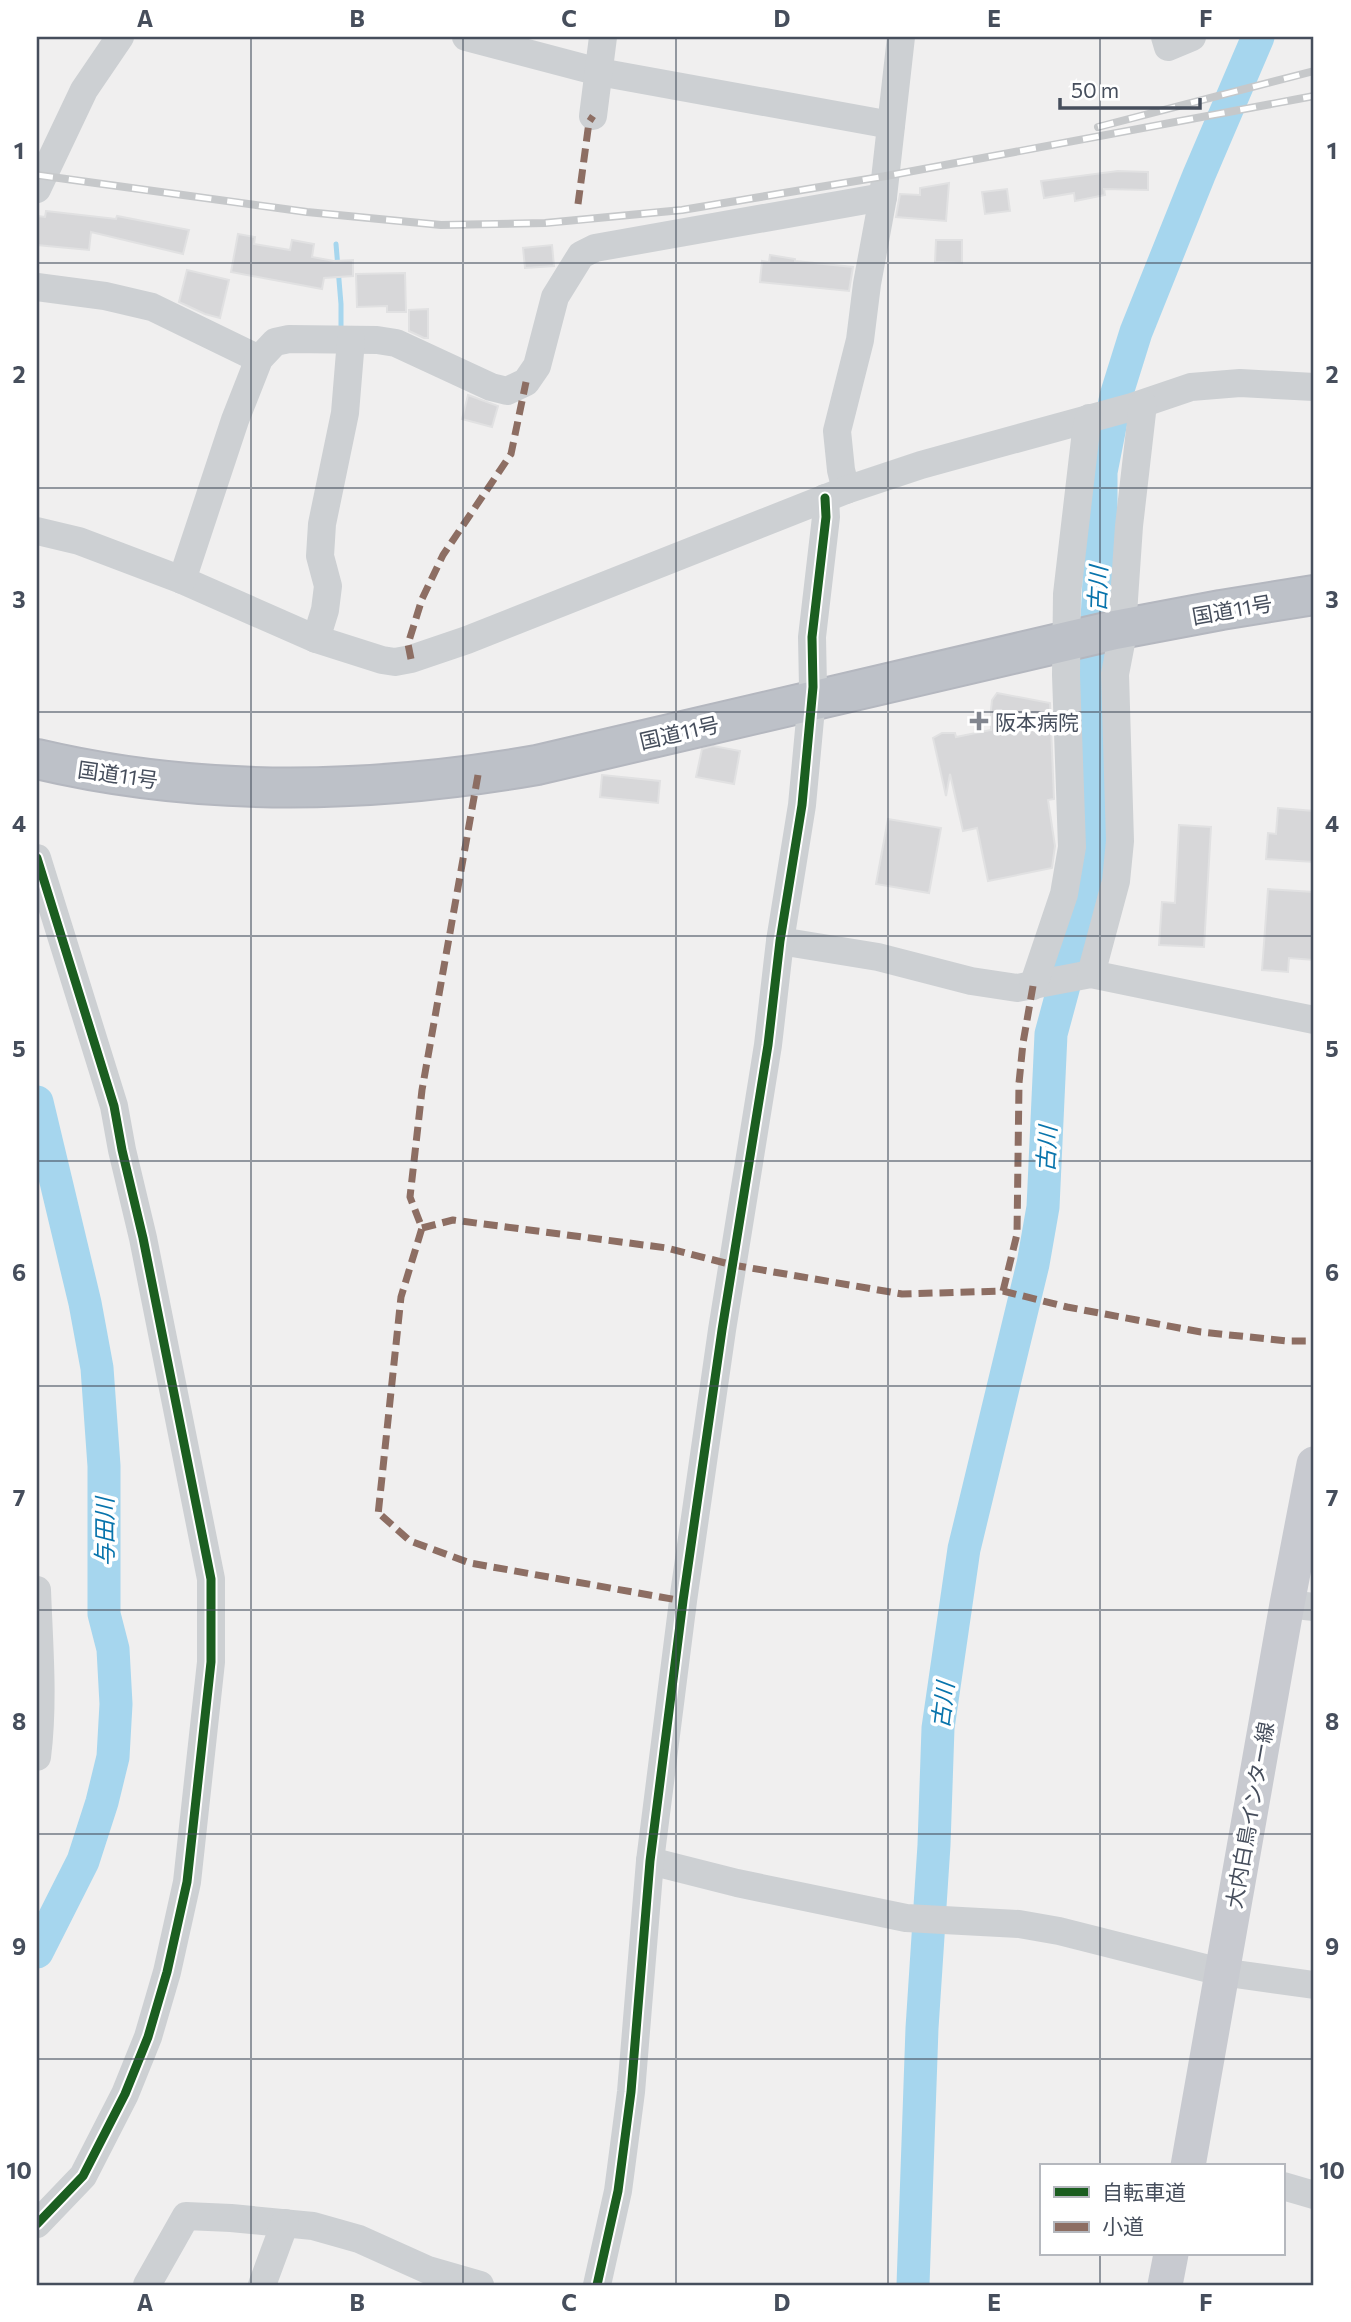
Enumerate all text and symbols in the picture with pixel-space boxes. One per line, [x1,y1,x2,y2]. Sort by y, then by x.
text: A [137,4,154,32]
text: B [349,4,365,32]
text: C [561,4,577,32]
text: D [774,4,791,32]
text: E [987,4,1001,32]
text: F [1199,4,1213,32]
scale bar [1060,66,1200,110]
text: 50 m [1071,77,1119,102]
text: 1 [14,136,24,164]
text: 1 [1327,136,1337,164]
text: 2 [12,360,26,388]
text: 2 [1325,360,1339,388]
water label: 古川 [1082,563,1112,612]
text: 3 [12,585,26,613]
text: 3 [1325,585,1339,613]
street label: 国道11号 [1190,590,1274,628]
place label: 阪本病院 [995,709,1079,734]
street label: 国道11号 [637,711,721,753]
marker: 阪本病院 [969,711,989,731]
street label: 国道11号 [76,756,160,792]
text: 4 [12,809,26,837]
text: 4 [1325,809,1339,837]
text: 5 [12,1034,26,1062]
text: 5 [1325,1034,1339,1062]
water label: 古川 [1031,1122,1061,1173]
text: 6 [12,1258,26,1286]
text: 6 [1325,1258,1339,1286]
text: 7 [13,1483,25,1511]
text: 7 [1326,1483,1338,1511]
water label: 与田川 [90,1495,118,1567]
water label: 古川 [925,1677,959,1730]
text: 8 [12,1707,26,1735]
text: 8 [1325,1707,1339,1735]
street label: 大内白鳥インター線 [1220,1720,1278,1910]
text: 9 [12,1932,26,1960]
text: 9 [1325,1932,1339,1960]
text: 10 [6,2156,32,2184]
text: 10 [1319,2156,1345,2184]
legend [1040,2164,1284,2256]
text: 自転車道 [1102,2179,1186,2204]
text: 小道 [1102,2213,1144,2238]
text: A [137,2288,154,2316]
text: B [349,2288,365,2316]
text: C [561,2288,577,2316]
text: D [774,2288,791,2316]
text: E [987,2288,1001,2316]
text: F [1199,2288,1213,2316]

